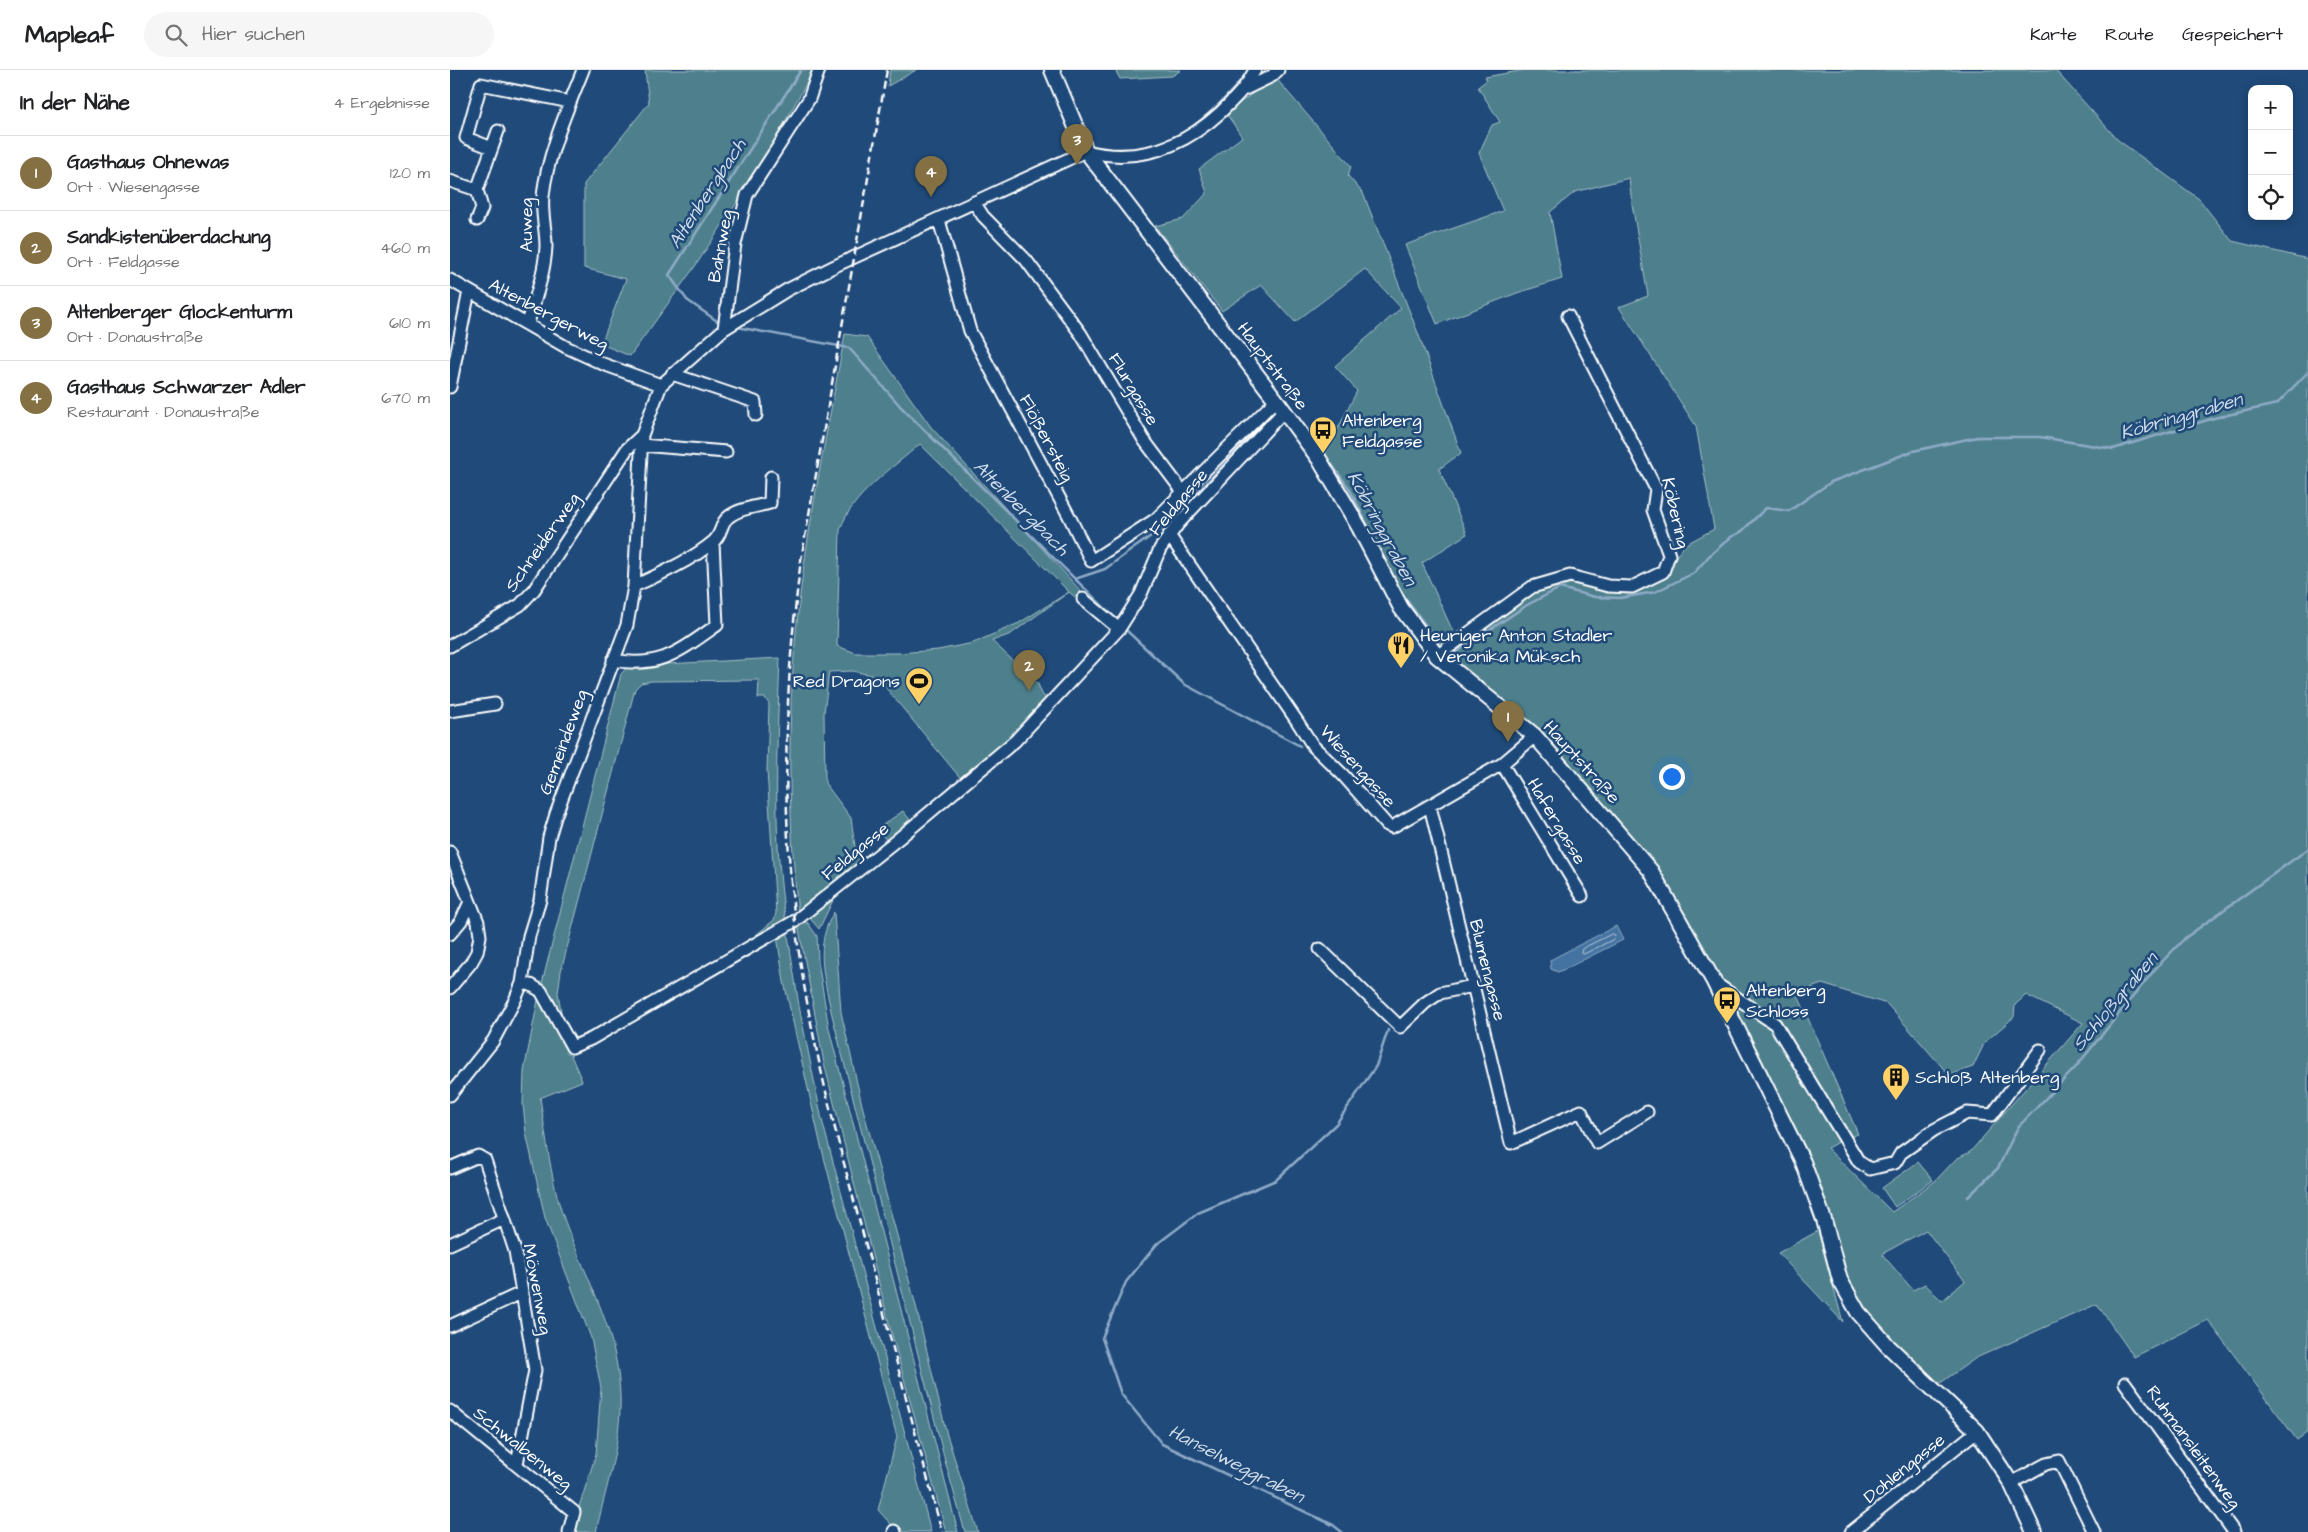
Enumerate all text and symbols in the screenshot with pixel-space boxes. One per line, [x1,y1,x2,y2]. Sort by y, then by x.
search box [144,12,494,57]
text: Mapleaf [25,18,114,52]
icon: search [162,21,190,49]
text: Hier suchen [202,21,305,48]
text: Karte [2030,22,2077,47]
text: Route [2105,22,2154,47]
text: Gespeichert [2182,22,2283,47]
map controls [2248,85,2293,220]
button: + [2248,85,2293,130]
text: In der Nähe [20,88,130,117]
text: 4 Ergebnisse [333,92,430,114]
pin: 3 [1061,124,1093,165]
button: − [2248,130,2293,175]
water label: Altenbergbach [662,132,754,254]
text: Gasthaus Ohnewas [67,149,229,176]
pin: 4 [915,156,947,197]
text: 1 [35,162,37,184]
text: 120 m [390,162,430,184]
button: locate [2248,175,2293,220]
text: Ort · Wiesengasse [67,176,200,198]
street label: Auweg [514,198,540,252]
street label: Bahnweg [702,208,740,285]
text: Sandkistenüberdachung [67,224,271,251]
text: 2 [31,237,41,259]
text: 460 m [380,237,430,259]
text: Ort · Feldgasse [67,251,180,273]
street label: Altenbergerweg [484,272,613,358]
text: Altenberger Glockenturm [67,299,292,326]
text: 3 [32,312,40,334]
text: 610 m [389,312,430,334]
street label: Hauptstraße [1231,317,1314,416]
text: Ort · Donaustraße [67,326,203,348]
street label: Flurgasse [1101,348,1165,431]
text: Gasthaus Schwarzer Adler [67,374,306,401]
water label: Köbringgraben [2117,386,2247,447]
text: 4 [31,387,41,409]
text: 670 m [381,387,430,409]
street label: Flößersteig [1012,390,1080,487]
text: Restaurant · Donaustraße [67,401,259,423]
place label: Altenberg Feldgasse [1342,408,1423,455]
bus stop icon: Altenberg Feldgasse [1308,415,1338,454]
water label: Altenbergbach [967,454,1076,563]
street label: Feldgasse [1143,463,1215,542]
water label: Köbringgraben [1340,467,1424,592]
street label: Köbering [1654,475,1696,551]
street label: Schneiderweg [499,488,587,597]
place label: Heuriger Anton Stadler / Veronika Müksch [1420,623,1613,669]
restaurant icon: Heuriger Anton Stadler / Veronika Müksch [1386,630,1416,669]
pin: 2 [1013,650,1045,691]
sports icon: Red Dragons [904,666,934,705]
place label: Red Dragons [793,669,900,695]
street label: Gemeindeweg [533,686,595,799]
pin: 1 [1492,701,1524,742]
street label: Hauptstraße [1537,715,1626,810]
street label: Wiesengasse [1313,720,1402,814]
your location [1659,764,1685,790]
street label: Hafergasse [1520,773,1592,870]
street label: Feldgasse [816,816,895,887]
street label: Blumengasse [1462,917,1512,1024]
water label: Schloßgraben [2066,946,2165,1057]
place label: Altenberg Schloss [1746,978,1825,1024]
bus stop icon: Altenberg Schloss [1712,985,1742,1024]
building icon: Schloß Altenberg [1881,1062,1911,1101]
place label: Schloß Altenberg [1915,1065,2059,1091]
street label: Möwenweg [515,1242,559,1337]
street label: Ruhmansleitenweg [2139,1380,2247,1515]
street label: Schwalbenweg [467,1401,578,1497]
water label: Hanselweggraben [1164,1418,1310,1511]
street label: Dohlengasse [1858,1428,1951,1510]

